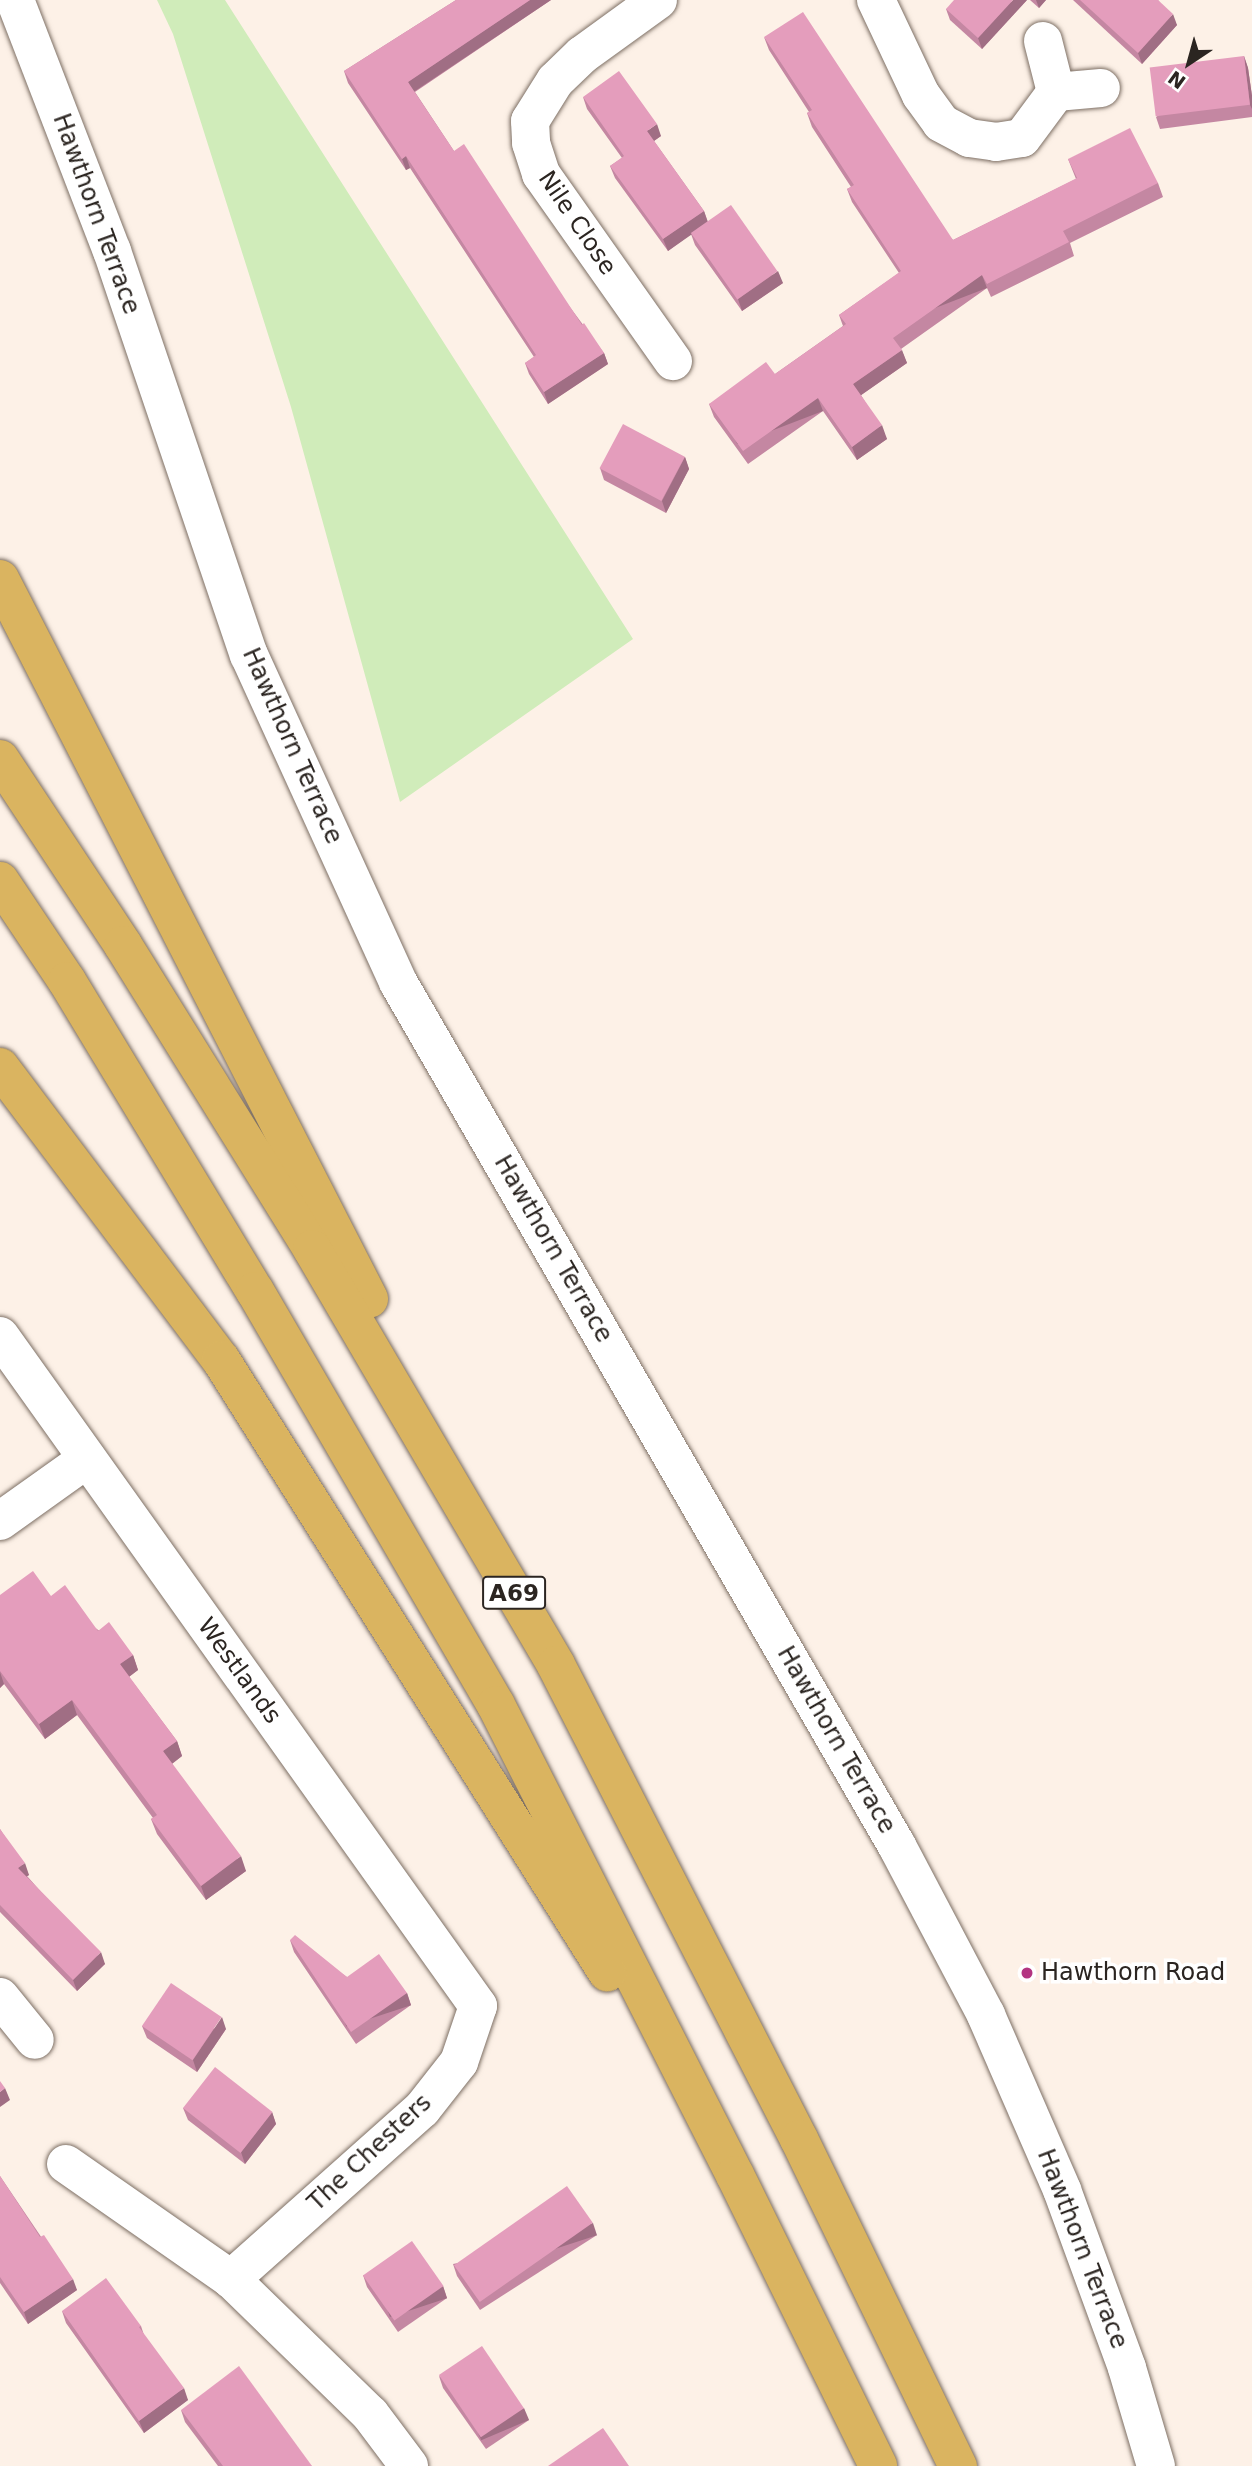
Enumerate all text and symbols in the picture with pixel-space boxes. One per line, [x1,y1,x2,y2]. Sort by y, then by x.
north arrow [1154,28,1224,98]
text: N [1164,66,1190,94]
street label: Hawthorn Terrace [46,110,146,318]
street label: Nile Close [532,166,622,280]
street label: Hawthorn Terrace [236,644,348,848]
street label: Hawthorn Terrace [488,1150,618,1348]
road number: A69 [481,1574,547,1612]
street label: Westlands [191,1613,287,1729]
street label: Hawthorn Terrace [771,1641,901,1839]
place label: Hawthorn Road [1041,1959,1225,1987]
marker: Hawthorn Road [1019,1965,1035,1981]
street label: The Chesters [302,2089,438,2217]
street label: Hawthorn Terrace [1031,2145,1133,2353]

